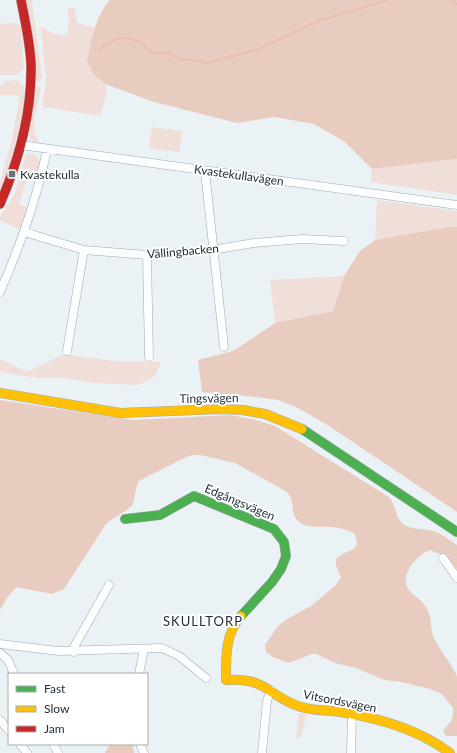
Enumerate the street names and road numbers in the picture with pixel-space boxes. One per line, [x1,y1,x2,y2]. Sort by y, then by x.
street label: Kvastekullavägen [193,161,285,189]
street label: Vällingbacken [146,240,220,262]
street label: Tingsvägen [179,390,239,406]
street label: Edgångsvägen [203,480,277,524]
street label: Vitsordsvägen [302,687,378,715]

